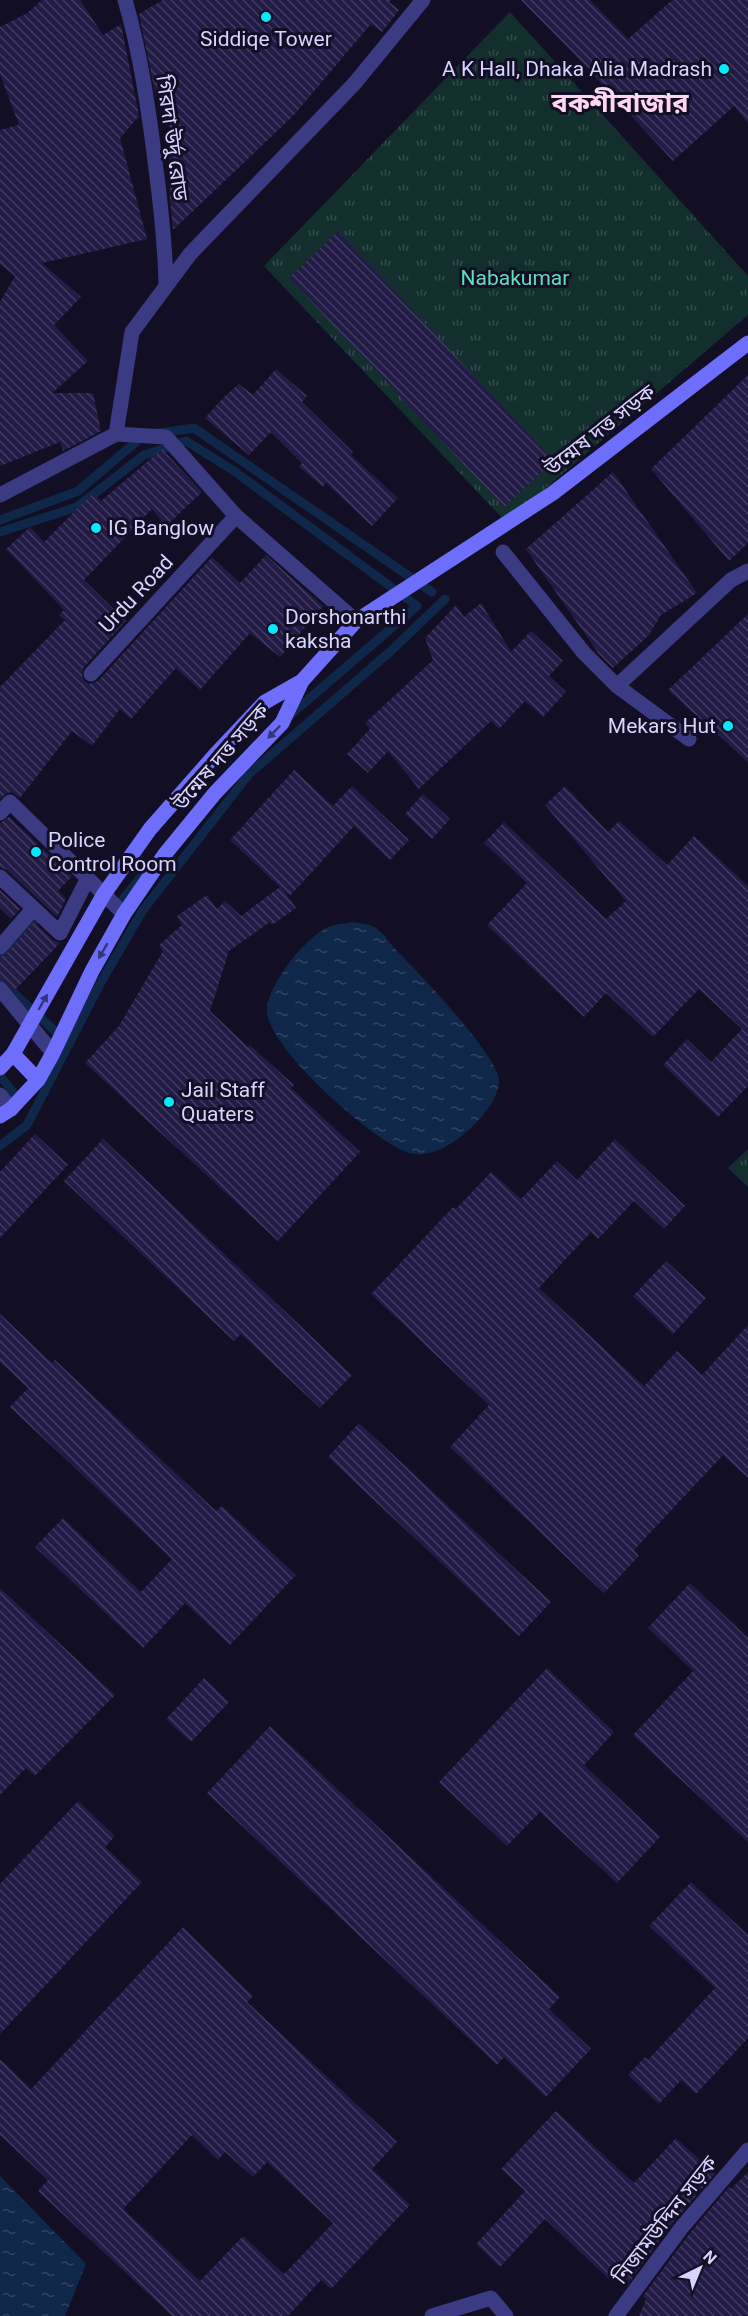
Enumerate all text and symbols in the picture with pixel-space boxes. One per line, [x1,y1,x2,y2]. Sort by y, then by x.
marker: Siddiqe Tower [259,10,273,24]
place label: Siddiqe Tower [200,27,332,51]
place label: A K Hall, Dhaka Alia Madrash [442,57,712,81]
marker: A K Hall, Dhaka Alia Madrash [717,62,731,76]
street label: গিরদা উর্দু রোড [151,73,194,203]
district label: বকশীবাজার [550,87,689,119]
park label: Nabakumar [461,266,569,290]
street label: উন্মেষ দত্ত সড়ক [539,379,661,481]
place label: IG Banglow [108,516,214,540]
marker: IG Banglow [89,521,103,535]
street label: Urdu Road [94,550,178,638]
place label: Dorshonarthi kaksha [285,605,406,653]
marker: Dorshonarthi kaksha [266,622,280,636]
street label: উন্মেষ দত্ত সড়ক [168,698,274,816]
place label: Mekars Hut [608,714,716,738]
marker: Mekars Hut [721,719,735,733]
one-way arrow [267,724,281,738]
place label: Police Control Room [48,828,177,876]
marker: Police Control Room [29,845,43,859]
one-way arrow [98,943,108,960]
one-way arrow [38,993,48,1010]
place label: Jail Staff Quaters [181,1078,265,1126]
marker: Jail Staff Quaters [162,1095,176,1109]
street label: নিজামউদ্দিন সড়ক [607,2151,723,2289]
north arrow [670,2238,730,2298]
text: N [699,2247,720,2268]

